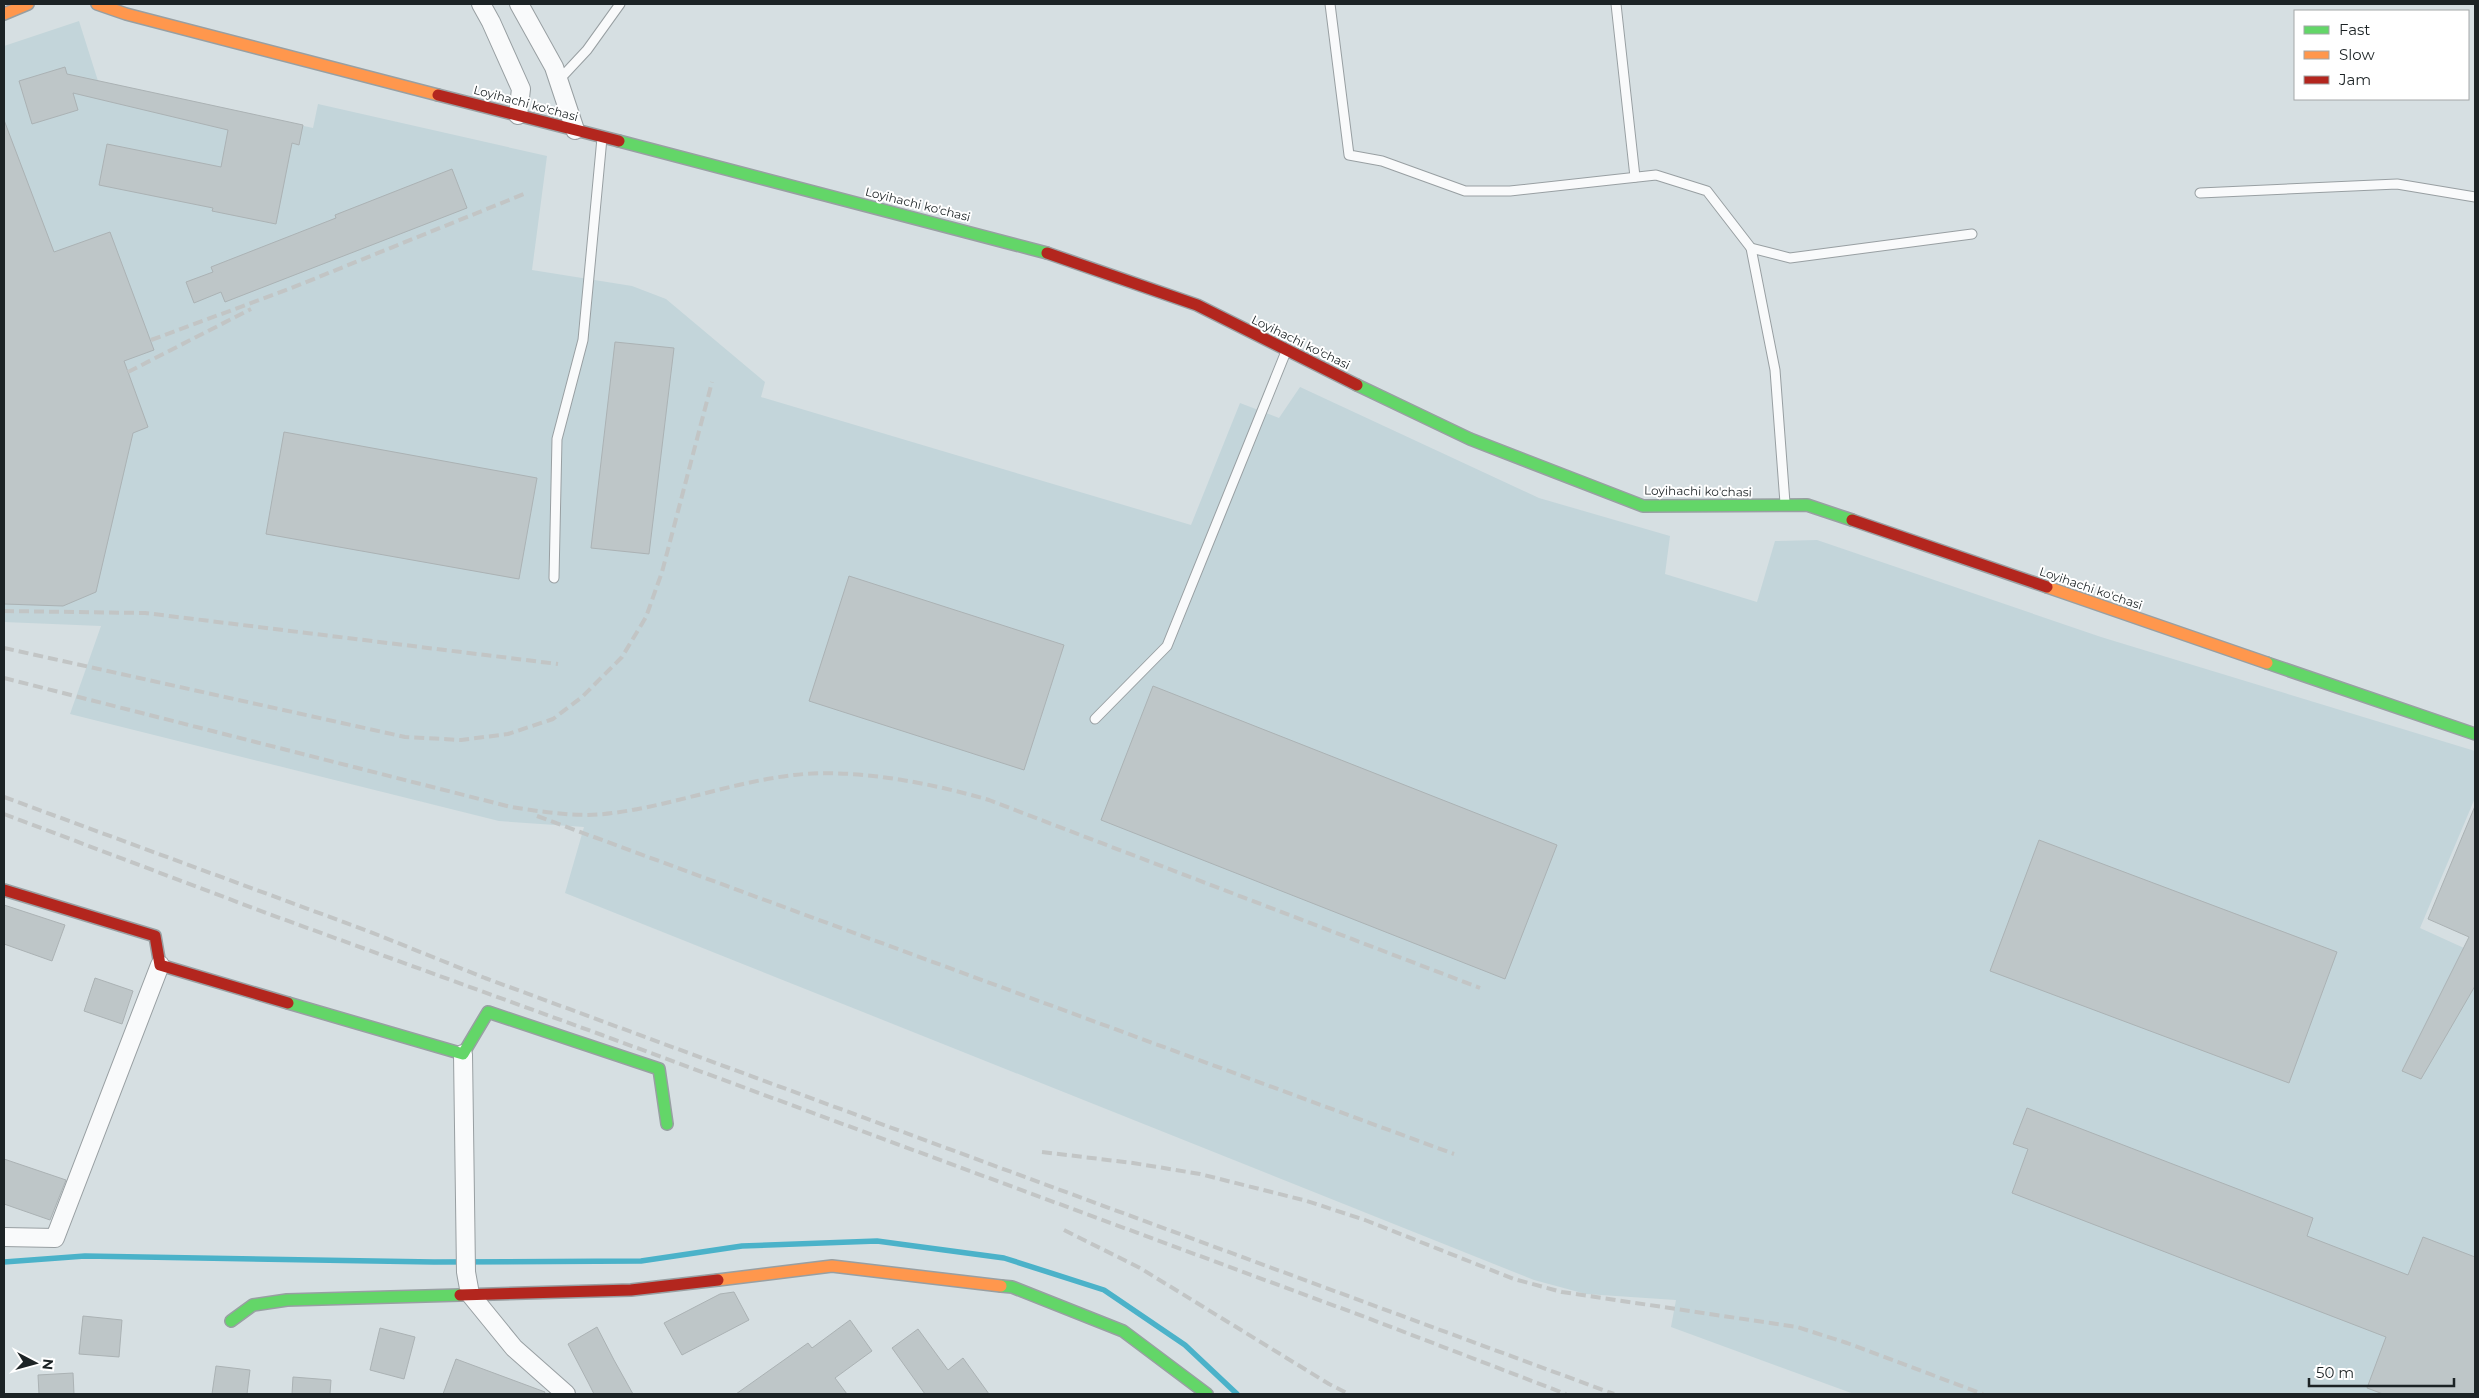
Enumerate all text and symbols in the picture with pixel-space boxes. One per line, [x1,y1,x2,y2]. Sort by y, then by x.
legend [2294,10,2469,100]
text: Fast [2339,20,2370,39]
text: Slow [2339,45,2375,64]
text: Jam [2338,70,2371,89]
street label: Loyihachi ko'chasi [472,82,580,124]
street label: Loyihachi ko'chasi [864,184,972,224]
street label: Loyihachi ko'chasi [1249,312,1353,372]
street label: Loyihachi ko'chasi [1644,483,1752,499]
street label: Loyihachi ko'chasi [2038,563,2144,613]
north arrow [10,1338,60,1388]
scale bar [2309,1356,2454,1388]
text: N [38,1358,57,1371]
text: 50 m [2316,1363,2354,1382]

